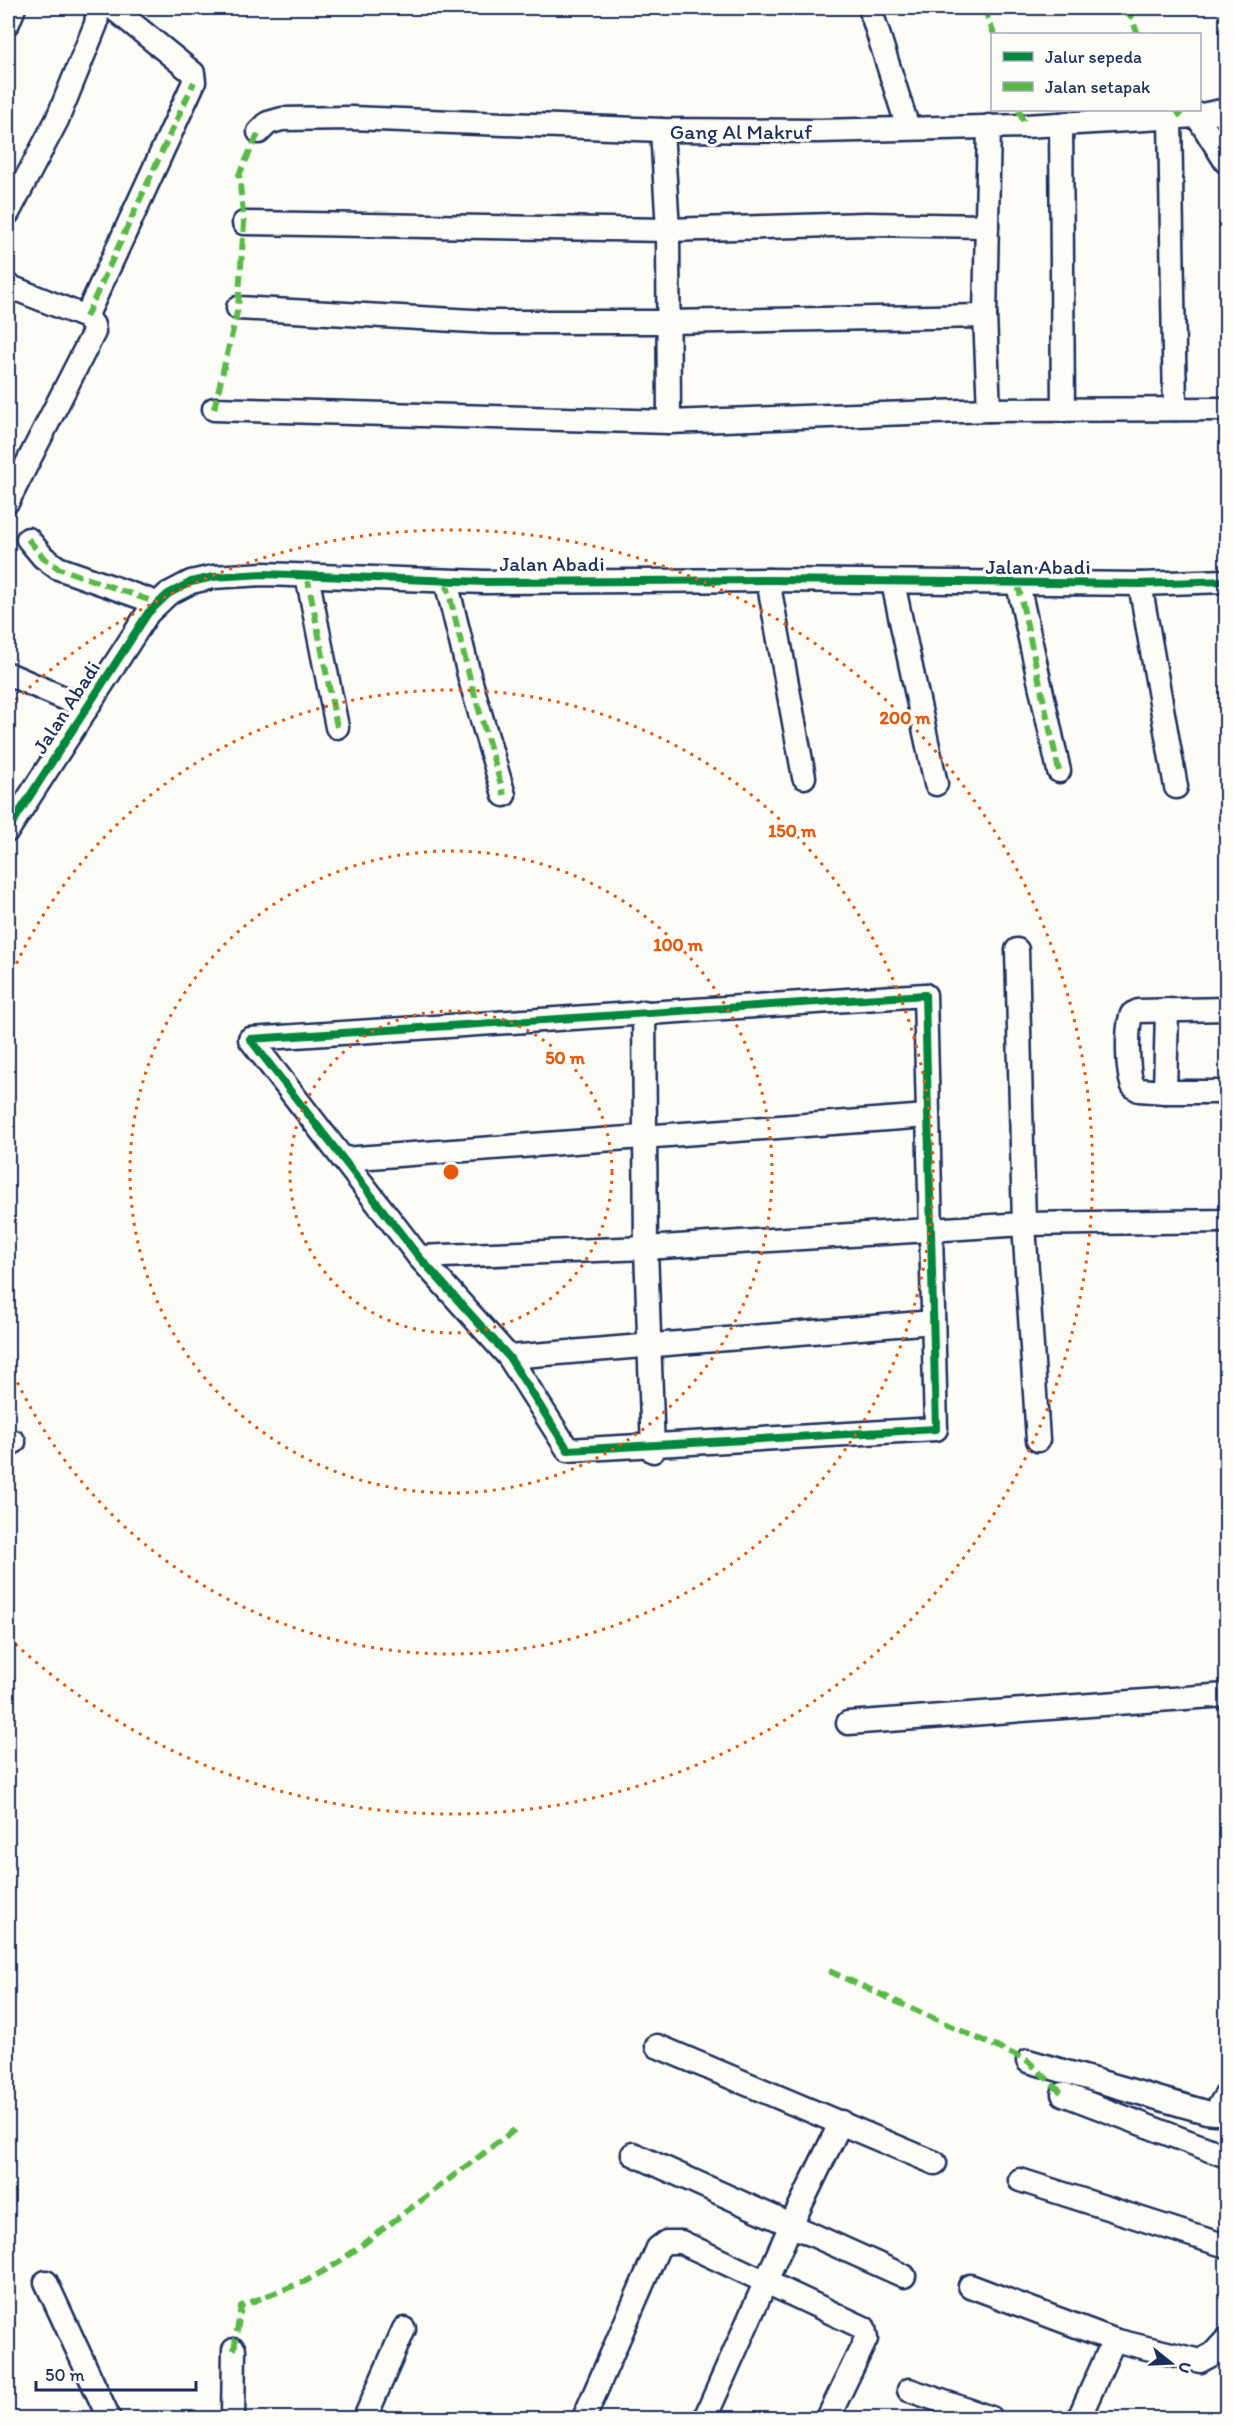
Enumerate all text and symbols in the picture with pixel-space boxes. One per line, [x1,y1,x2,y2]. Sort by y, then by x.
legend [991,33,1201,111]
text: Jalur sepeda [1045,46,1142,68]
text: Jalan setapak [1045,76,1151,98]
street label: Gang Al Makruf [670,119,812,144]
street label: Jalan Abadi [499,551,605,576]
street label: Jalan Abadi [985,554,1091,579]
street label: Jalan Abadi [27,656,105,758]
text: 200 m [880,707,931,729]
text: 150 m [768,820,817,842]
text: 100 m [653,934,704,956]
text: 50 m [545,1047,586,1069]
centre of rings [441,1162,461,1182]
north arrow [1141,2333,1201,2393]
scale bar [36,2354,196,2392]
text: U [1174,2360,1195,2375]
text: 50 m [45,2364,85,2386]

